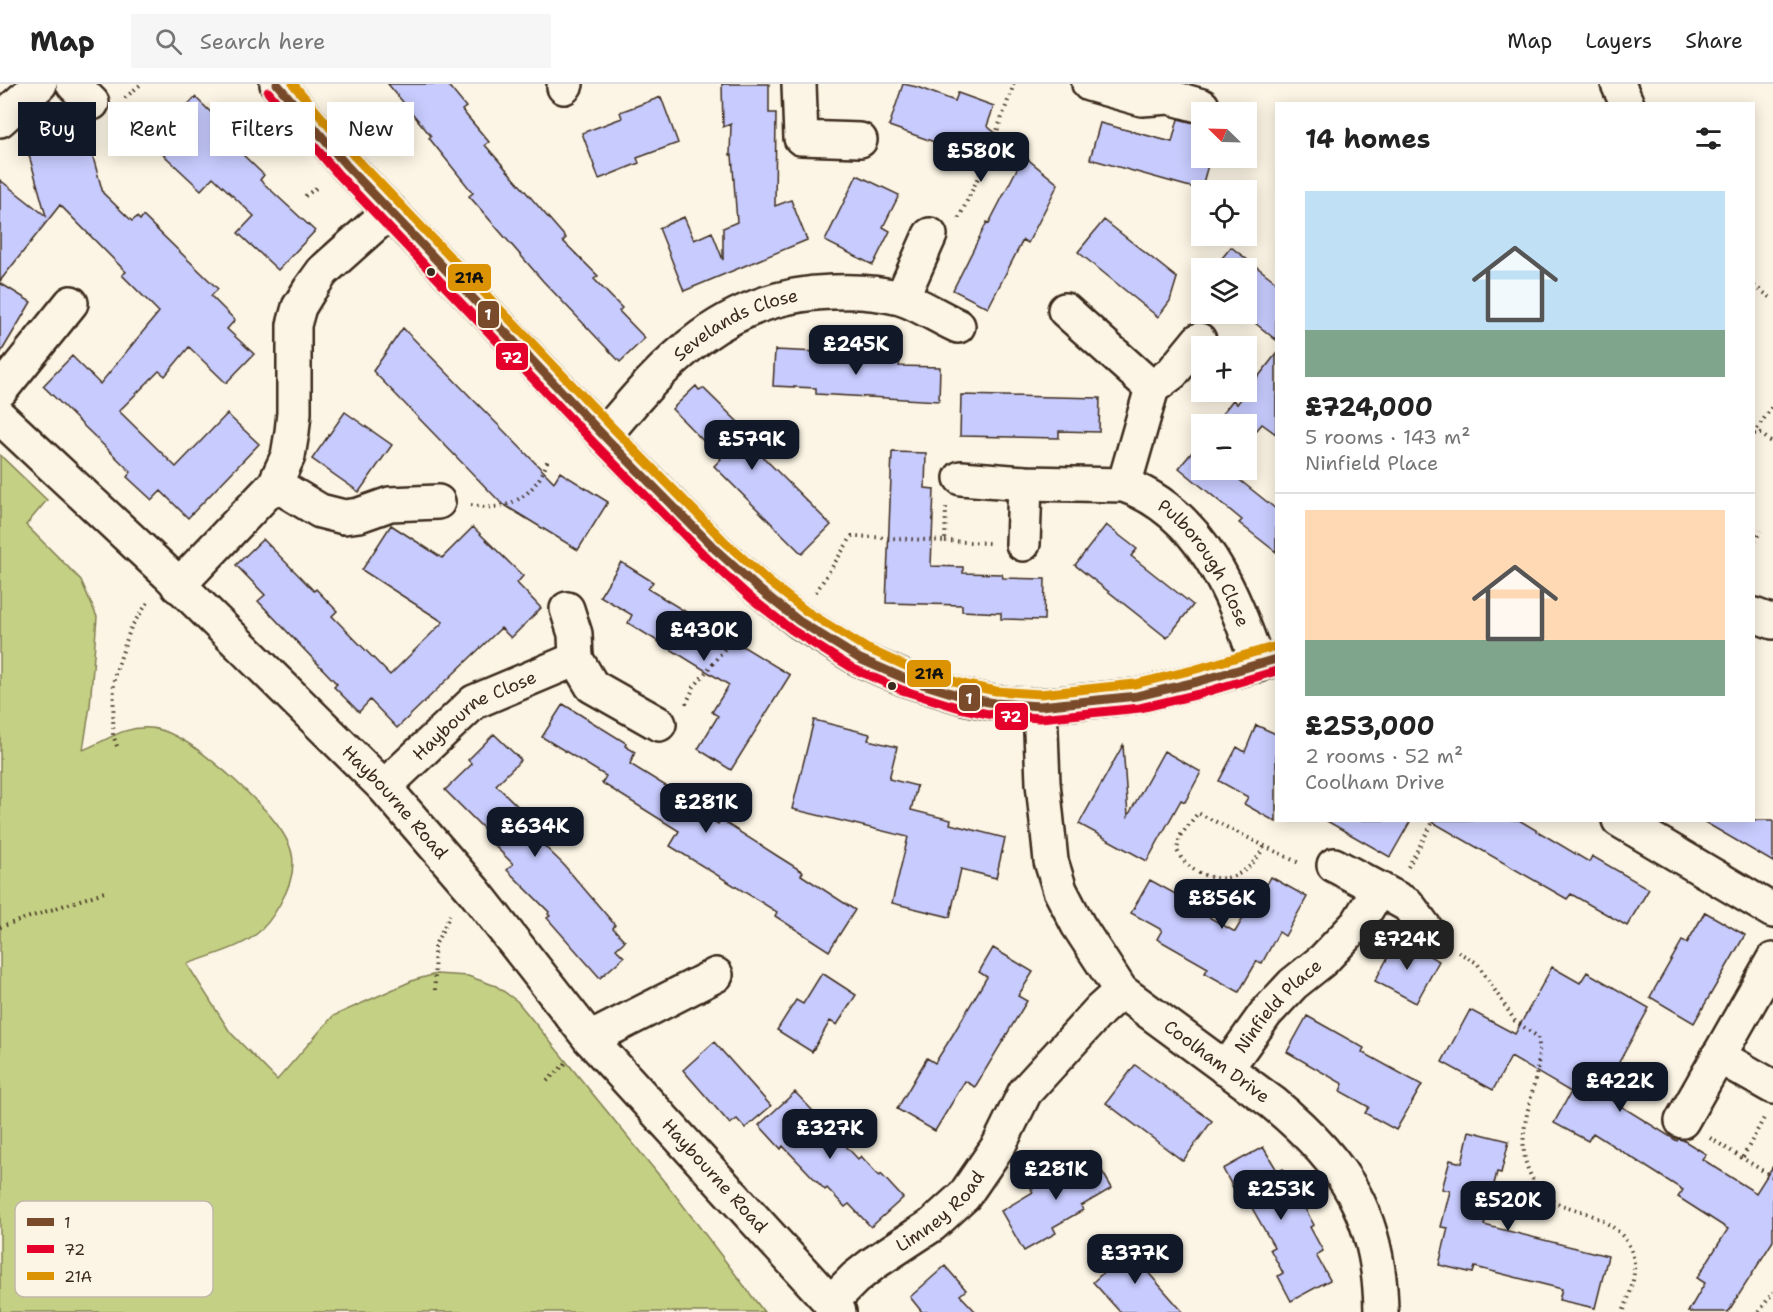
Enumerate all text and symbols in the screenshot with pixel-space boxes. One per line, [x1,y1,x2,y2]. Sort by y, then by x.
search box [131,14,551,68]
text: Map [30,22,95,60]
icon: search [152,25,185,58]
text: Search here [200,27,325,56]
text: Map [1507,27,1552,55]
text: Layers [1585,27,1652,55]
text: Share [1685,27,1743,55]
chip: Buy [18,102,96,156]
chip: Rent [108,102,198,156]
chip: Filters [210,102,315,156]
chip: New [327,102,414,156]
north arrow [1191,102,1257,168]
map controls [1191,102,1257,480]
text: 14 homes [1305,121,1431,156]
icon: filters [1692,122,1725,155]
pin: £580K [939,132,1023,183]
text: £580K [947,138,1015,164]
button: locate [1191,180,1257,246]
icon: home [1461,230,1569,338]
button: layers [1191,258,1257,324]
line badge: 21A [447,263,492,292]
unlabelled marker [425,266,437,278]
text: 21A [454,267,484,288]
street label: Sevelands Close [668,283,800,366]
line badge: 1 [477,300,500,329]
text: 1 [484,304,492,325]
pin: £245K [814,325,898,376]
text: £245K [823,331,889,357]
button: + [1191,336,1257,402]
line badge: 72 [495,342,529,371]
text: 72 [501,347,523,368]
text: £724,000 [1305,389,1433,424]
button: − [1191,414,1257,480]
pin: £579K [710,420,794,471]
text: 5 rooms · 143 m² [1305,424,1470,450]
text: £579K [718,426,786,452]
text: Ninfield Place [1305,450,1438,476]
street label: Pulborough Close [1153,494,1255,630]
icon: home [1461,549,1569,657]
pin: £430K [662,611,746,662]
text: £430K [670,617,738,643]
line badge: 21A [906,659,952,688]
text: 21A [914,663,944,684]
street label: Haybourne Close [407,665,540,766]
unlabelled marker [886,680,898,692]
line badge: 1 [958,684,981,712]
text: 1 [965,688,973,709]
line badge: 72 [994,702,1029,731]
text: 72 [1000,706,1022,727]
text: £253,000 [1305,708,1435,743]
street label: Haybourne Road [337,740,453,864]
text: 2 rooms · 52 m² [1305,743,1463,769]
text: Coolham Drive [1305,769,1445,795]
pin: £281K [664,783,748,834]
text: £281K [674,789,738,815]
pin: £634K [493,807,577,858]
text: £634K [501,813,569,839]
pin: £856K [1180,879,1264,930]
text: £856K [1188,885,1256,911]
pin: £724K [1365,920,1449,971]
text: £724K [1374,926,1440,952]
street label: Ninfield Place [1229,954,1327,1058]
street label: Coolham Drive [1159,1015,1275,1109]
pin: £422K [1578,1062,1662,1113]
text: £422K [1586,1068,1654,1094]
pin: £327K [788,1109,872,1160]
street label: Haybourne Road [657,1114,773,1238]
text: £327K [796,1115,864,1141]
pin: £281K [1014,1150,1098,1201]
text: £281K [1024,1156,1088,1182]
street label: Limney Road [891,1166,990,1258]
pin: £253K [1239,1170,1323,1221]
text: £253K [1247,1176,1315,1202]
pin: £520K [1466,1181,1550,1232]
text: £520K [1475,1187,1541,1213]
legend [15,1201,213,1297]
text: 1 [64,1212,71,1233]
pin: £377K [1093,1234,1177,1285]
text: 72 [64,1239,85,1260]
text: £377K [1101,1240,1169,1266]
text: 21A [64,1266,92,1287]

